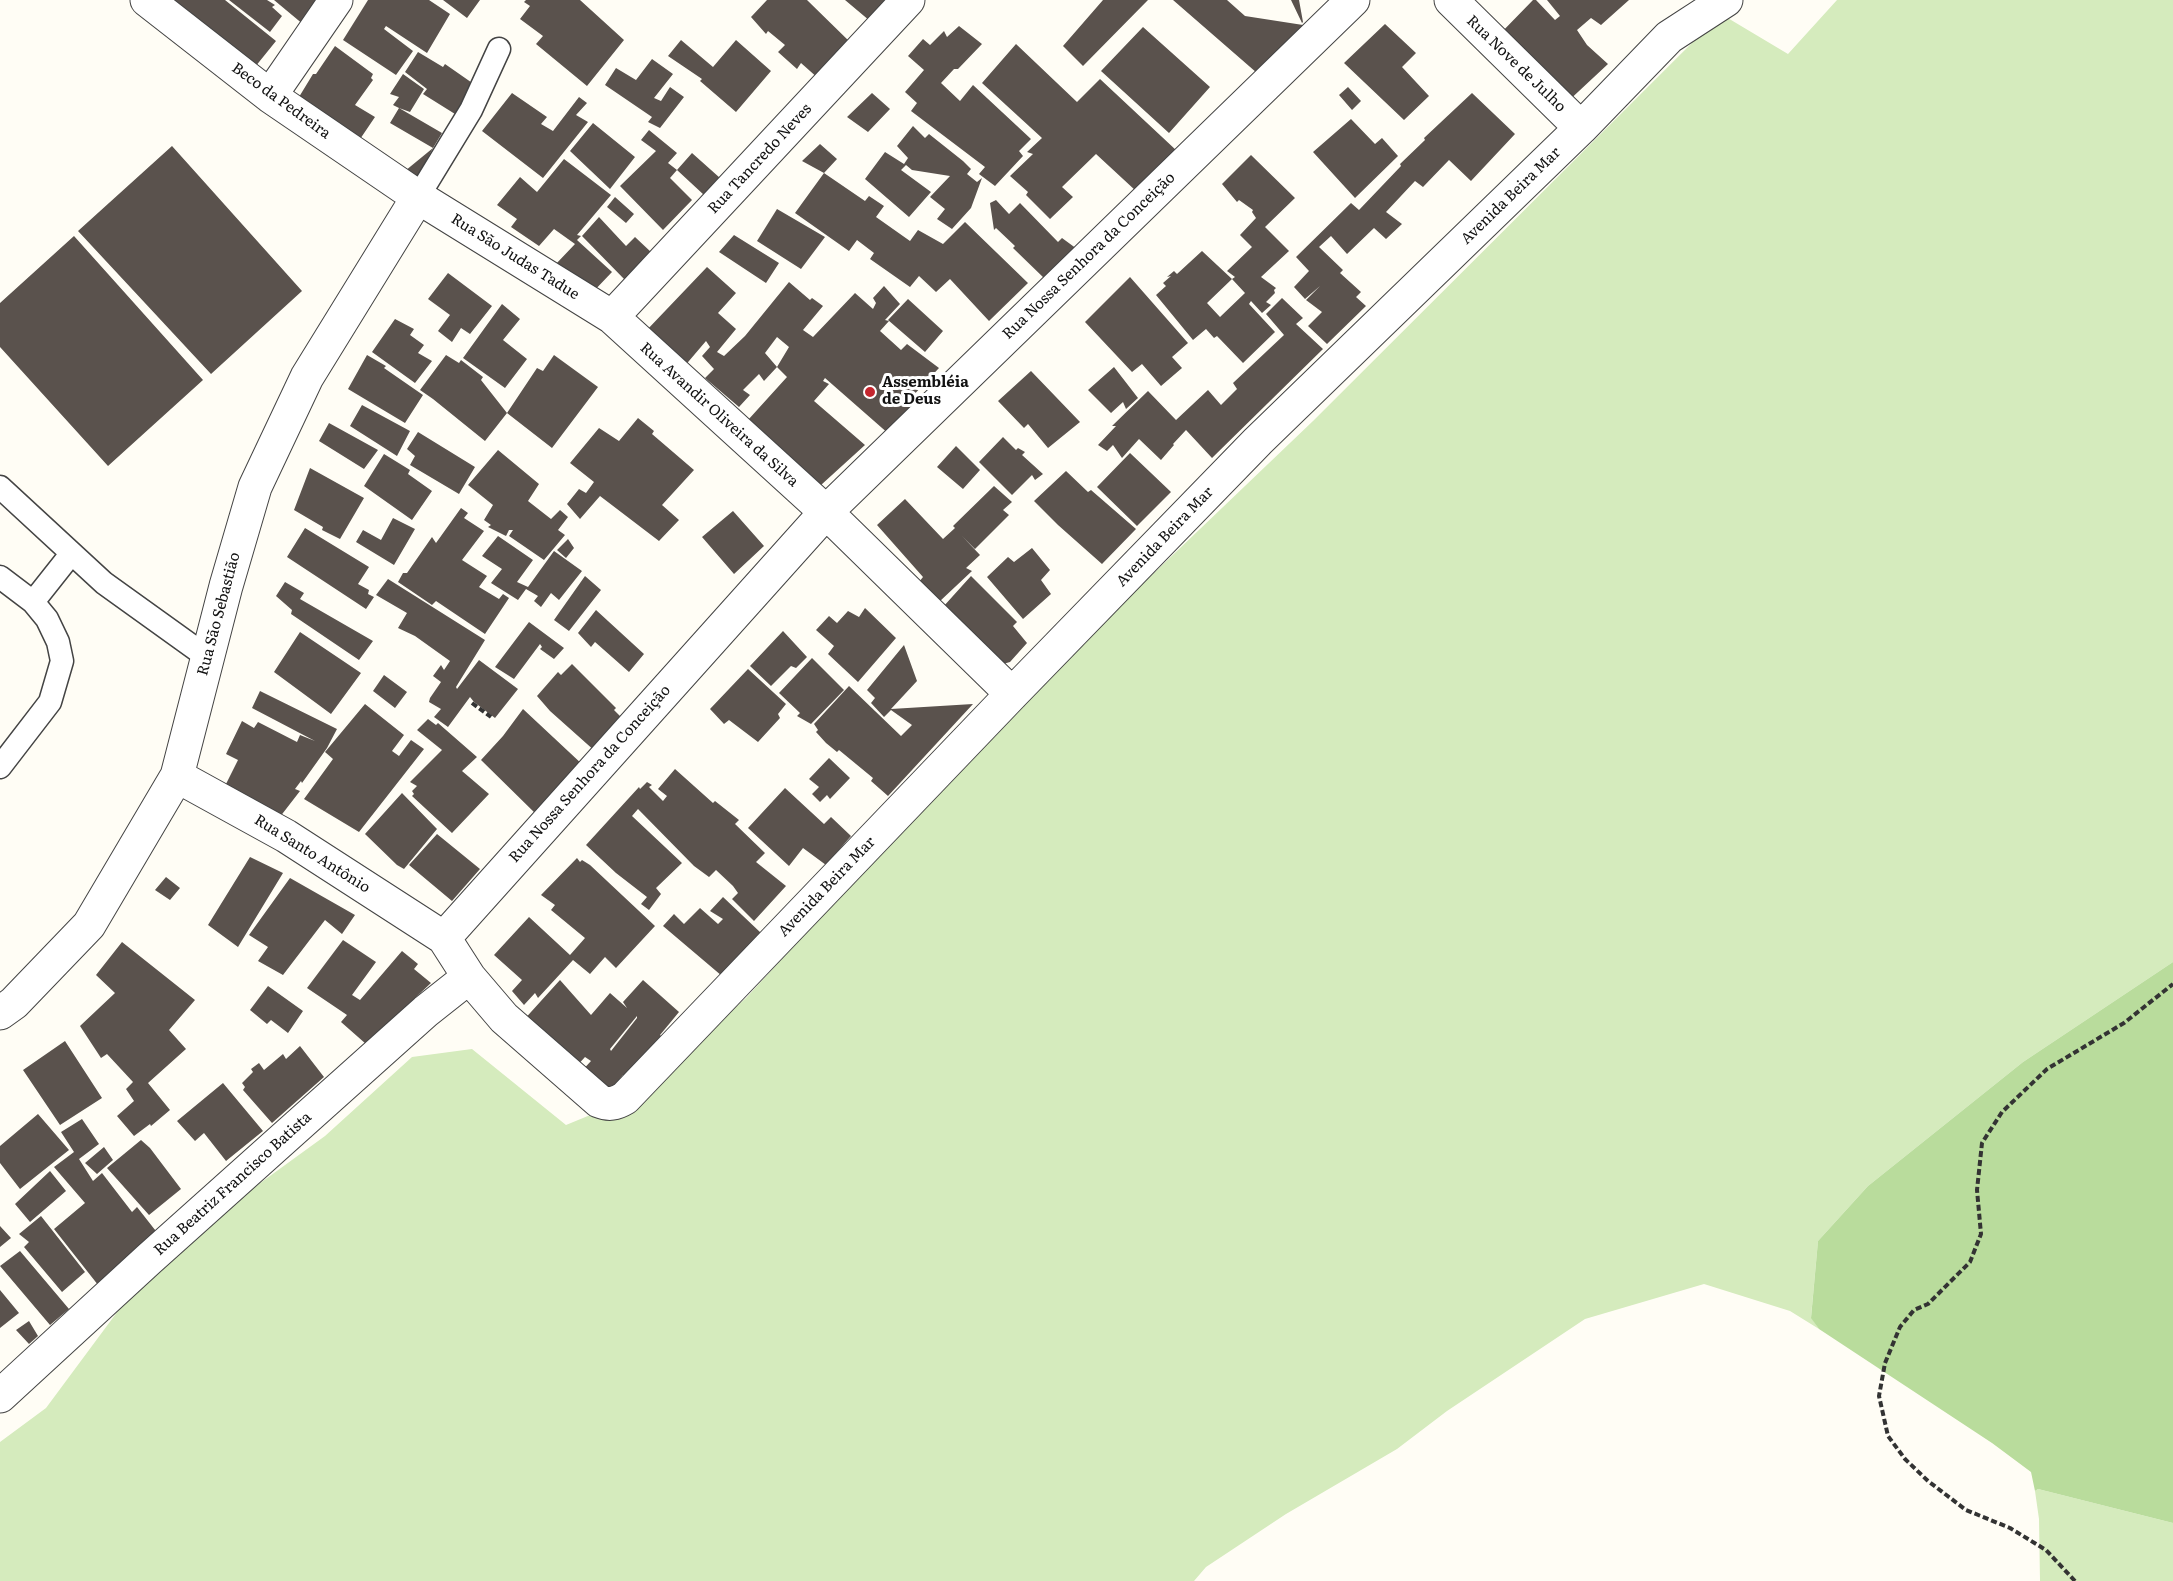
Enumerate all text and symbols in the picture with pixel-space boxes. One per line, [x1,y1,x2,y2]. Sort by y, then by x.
street label: Rua Nove de Julho [1463,12,1569,116]
street label: Beco da Pedreira [228,59,334,143]
street label: Rua Tancredo Neves [704,100,816,218]
street label: Avenida Beira Mar [1457,144,1565,248]
street label: Rua Nossa Senhora da Conceição [999,169,1179,343]
street label: Rua São Judas Tadue [447,210,583,304]
street label: Rua Avandir Oliveira da Silva [636,339,802,491]
place label: Assembléia de Deus [882,374,969,409]
marker: Assembléia de Deus [863,385,877,399]
street label: Avenida Beira Mar [1113,483,1217,591]
street label: Rua São Sebastião [194,550,244,678]
street label: Rua Nossa Senhora da Conceição [505,682,675,866]
street label: Rua Santo Antônio [251,811,373,897]
street label: Avenida Beira Mar [775,833,879,941]
street label: Rua Beatriz Francisco Batista [151,1108,315,1260]

